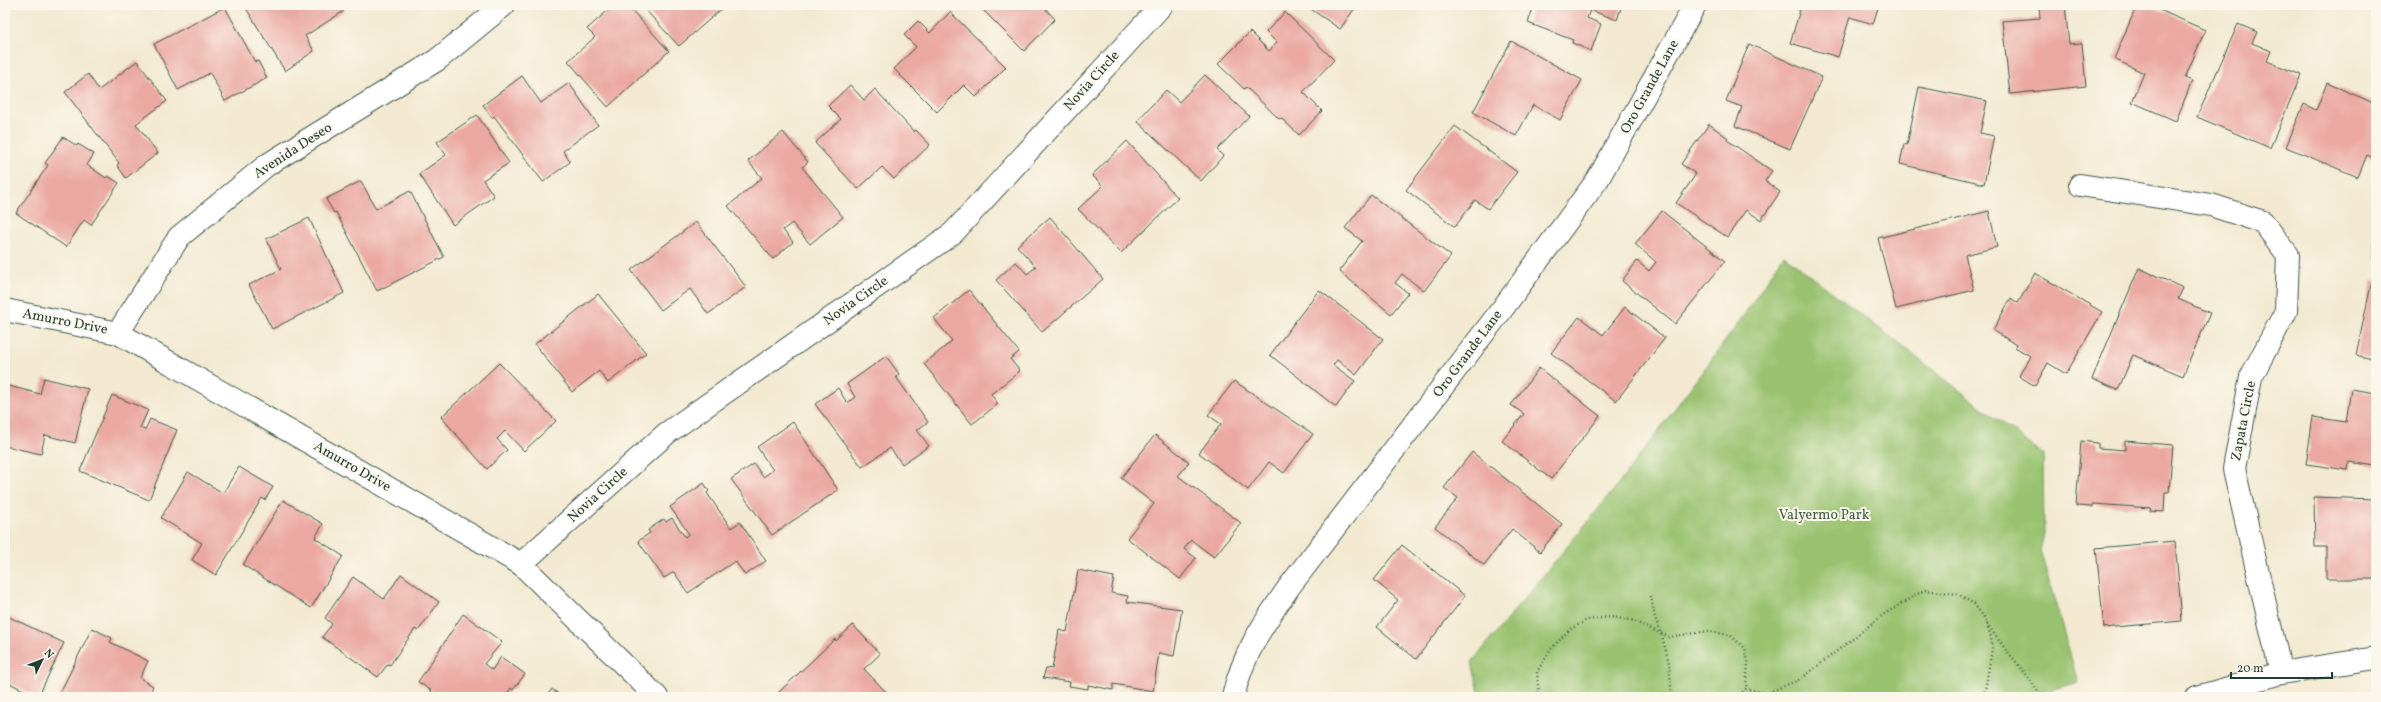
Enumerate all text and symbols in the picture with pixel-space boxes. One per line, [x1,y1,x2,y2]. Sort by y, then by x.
street label: Oro Grande Lane [1616,36,1684,137]
street label: Novia Circle [1060,46,1124,115]
street label: Avenida Deseo [250,119,336,183]
street label: Novia Circle [820,271,892,330]
street label: Amurro Drive [21,304,110,340]
street label: Oro Grande Lane [1429,306,1507,402]
street label: Zapata Circle [2227,379,2261,463]
street label: Amurro Drive [310,437,394,497]
street label: Novia Circle [564,463,633,527]
park label: Valyermo Park [1779,506,1870,525]
north arrow [22,640,62,680]
text: N [40,646,56,662]
scale bar [2231,654,2332,680]
text: 20 m [2237,661,2264,677]

